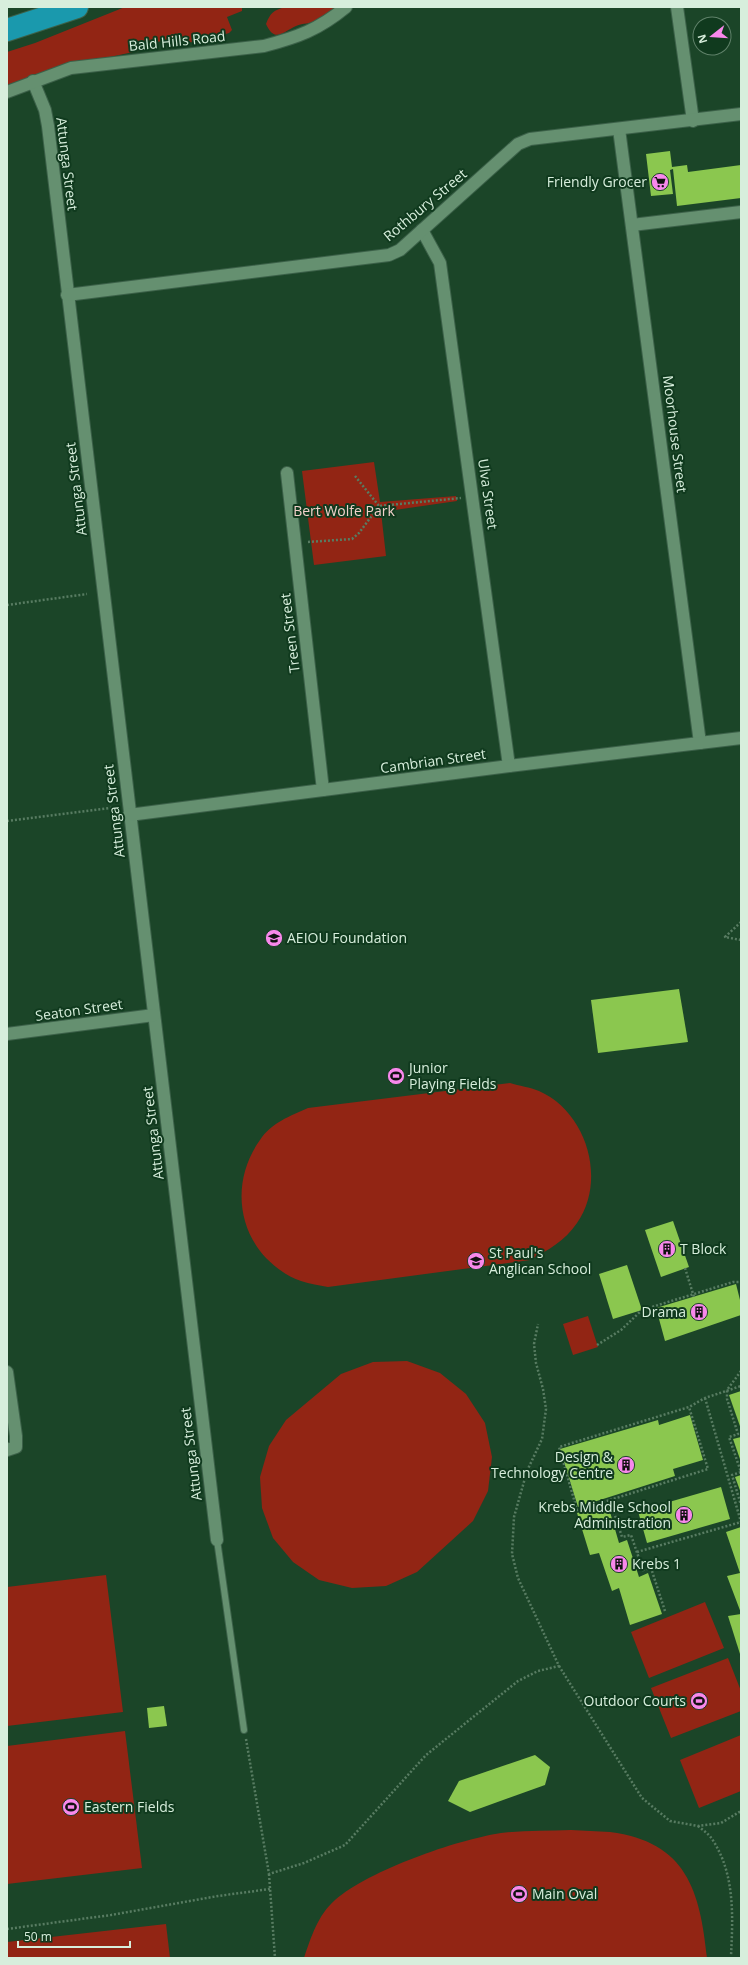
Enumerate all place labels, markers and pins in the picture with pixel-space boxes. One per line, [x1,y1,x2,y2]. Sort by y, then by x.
place label: Friendly Grocer [547,172,647,191]
supermarket icon: Friendly Grocer [650,172,670,192]
school or university icon: AEIOU Foundation [264,928,284,948]
place label: AEIOU Foundation [287,928,407,947]
place label: Junior Playing Fields [407,1058,497,1093]
sports icon: Junior Playing Fields [386,1066,406,1086]
building icon: T Block [657,1239,677,1259]
place label: T Block [680,1239,727,1258]
place label: St Paul's Anglican School [489,1243,591,1278]
school or university icon: St Paul's Anglican School [466,1251,486,1271]
place label: Drama [642,1302,686,1321]
building icon: Drama [689,1302,709,1322]
place label: Design & Technology Centre [491,1447,614,1482]
building icon: Design & Technology Centre [616,1455,636,1475]
place label: Krebs Middle School Administration [538,1497,671,1532]
building icon: Krebs Middle School Administration [674,1505,694,1525]
building icon: Krebs 1 [609,1554,629,1574]
place label: Krebs 1 [632,1554,681,1573]
place label: Outdoor Courts [584,1691,686,1710]
sports icon: Outdoor Courts [689,1691,709,1711]
sports icon: Eastern Fields [61,1797,81,1817]
place label: Eastern Fields [84,1797,175,1816]
sports icon: Main Oval [509,1884,529,1904]
place label: Main Oval [532,1884,597,1903]

